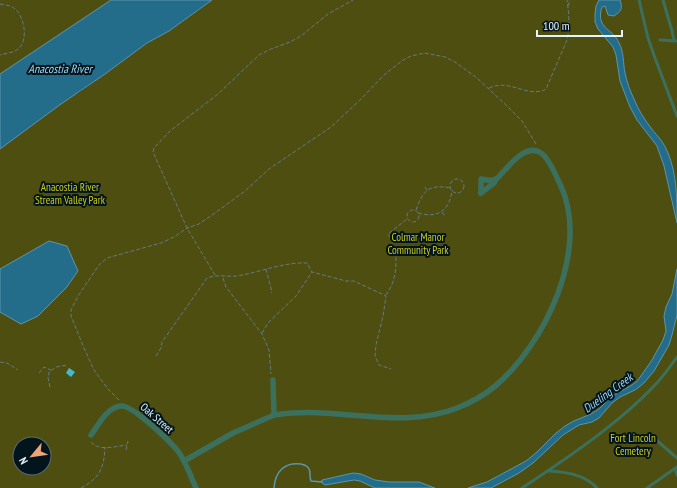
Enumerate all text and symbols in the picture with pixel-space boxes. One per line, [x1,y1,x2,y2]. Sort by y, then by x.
scale bar [537,12,622,38]
text: 100 m [543,18,570,33]
water label: Anacostia River [28,61,93,76]
park label: Anacostia River Stream Valley Park [35,180,106,207]
park label: Colmar Manor Community Park [387,230,449,257]
water label: Dueling Creek [580,369,637,416]
street label: Oak Street [137,400,177,436]
park label: Fort Lincoln Cemetery [610,431,656,458]
north arrow [12,436,52,476]
text: N [16,455,31,467]

